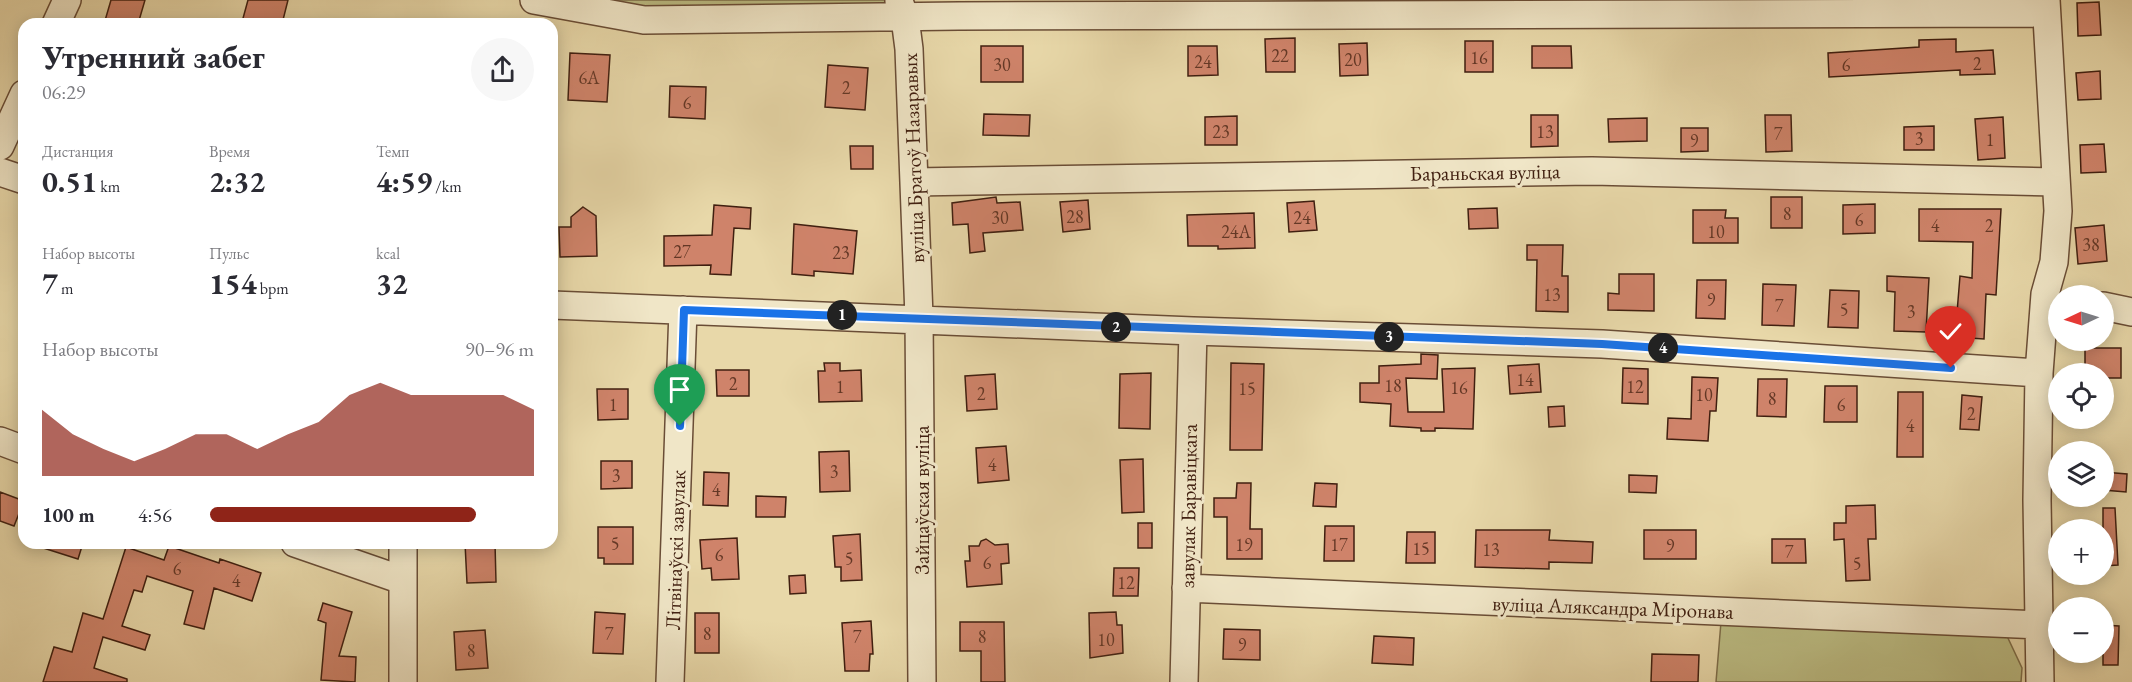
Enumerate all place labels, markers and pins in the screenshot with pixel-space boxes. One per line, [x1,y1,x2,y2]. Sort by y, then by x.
pin: 1 [827,300,857,330]
pin [1925,306,1976,368]
pin: 2 [1101,312,1131,342]
pin: 3 [1374,322,1404,352]
pin: 4 [1648,333,1678,363]
pin [654,364,705,426]

